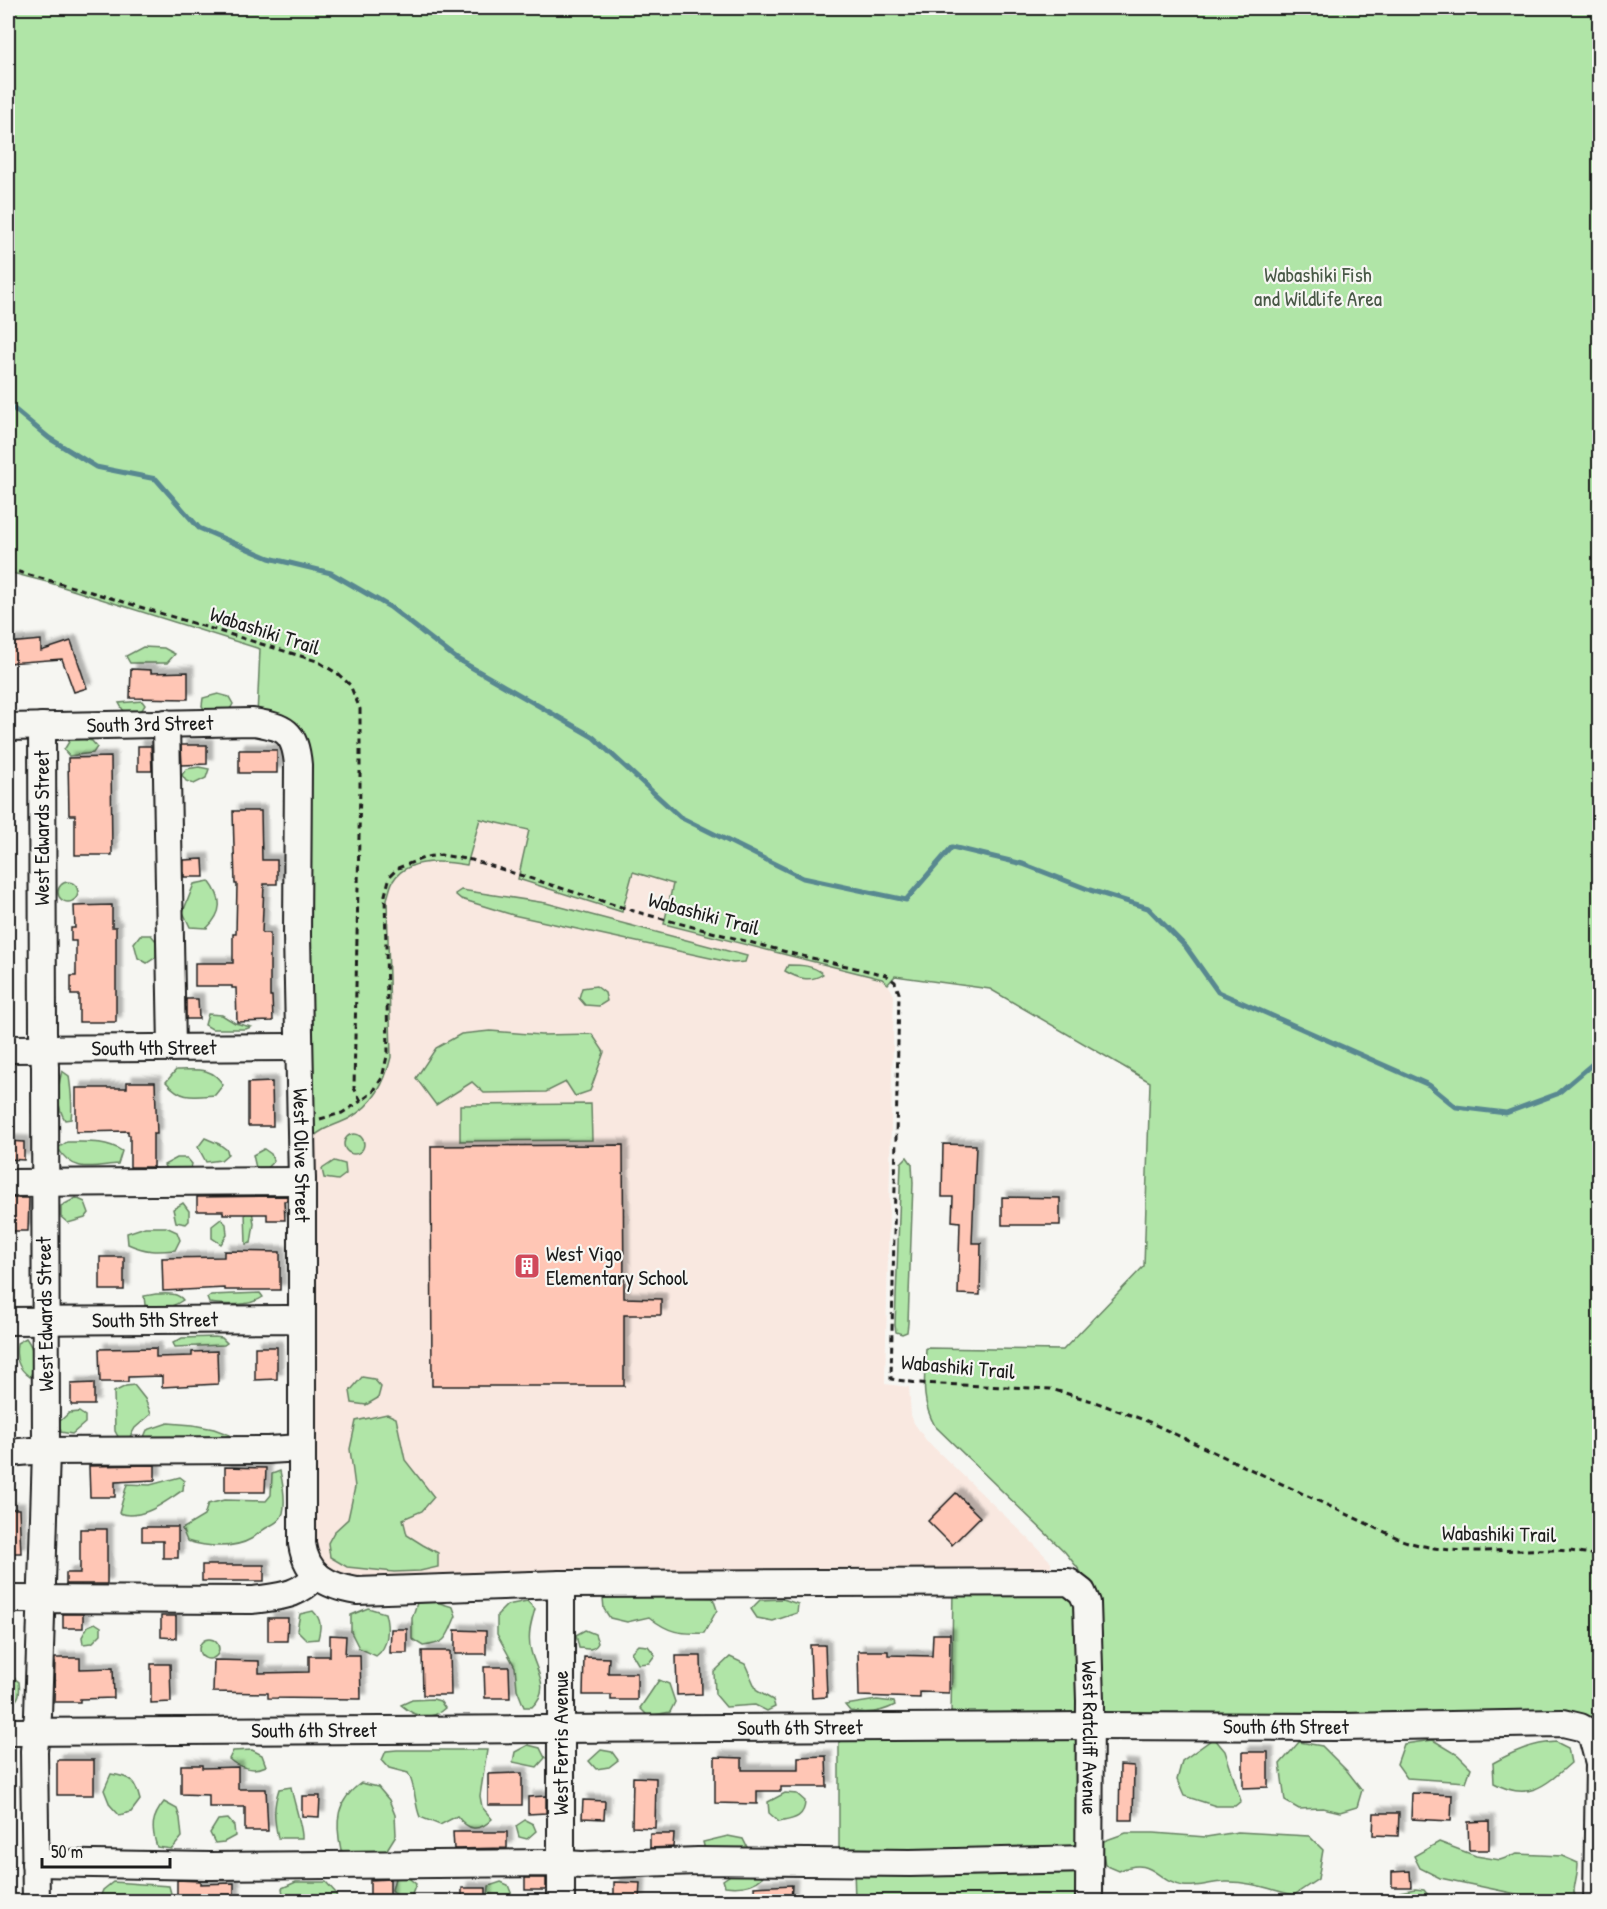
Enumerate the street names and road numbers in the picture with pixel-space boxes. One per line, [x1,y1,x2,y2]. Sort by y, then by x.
street label: Wabashiki Trail [206,599,324,662]
street label: South 3rd Street [86,708,214,739]
street label: West Edwards Street [27,750,56,905]
street label: Wabashiki Trail [645,885,763,942]
street label: South 4th Street [91,1033,217,1062]
street label: West Olive Street [286,1088,317,1223]
street label: West Edwards Street [29,1236,60,1392]
street label: South 5th Street [92,1304,219,1334]
street label: Wabashiki Trail [900,1347,1017,1386]
street label: Wabashiki Trail [1442,1518,1557,1549]
street label: West Ratcliff Avenue [1075,1660,1105,1815]
street label: West Ferris Avenue [546,1671,575,1815]
street label: South 6th Street [737,1712,864,1742]
street label: South 6th Street [1223,1712,1350,1741]
street label: South 6th Street [251,1715,378,1745]

